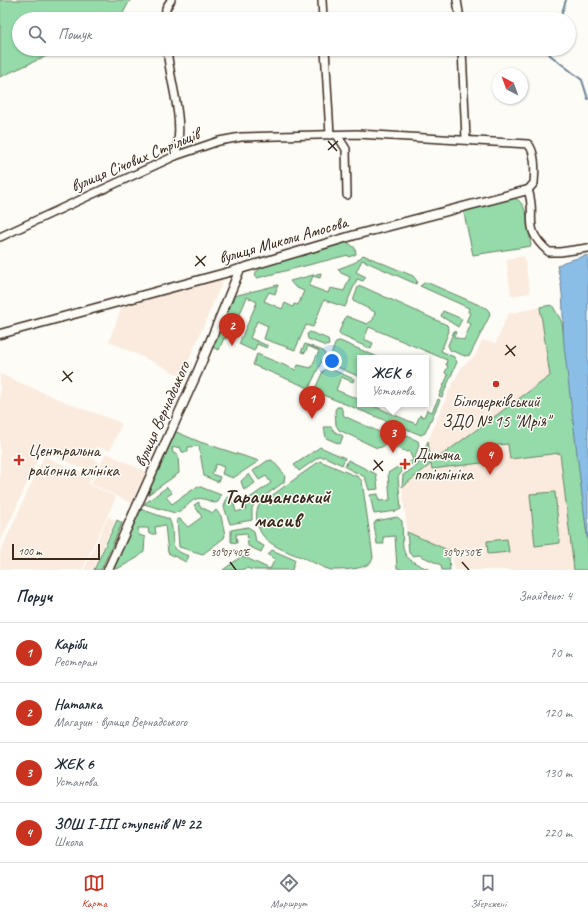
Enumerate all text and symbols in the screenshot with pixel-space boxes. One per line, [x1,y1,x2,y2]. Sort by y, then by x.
search box [12,12,576,56]
icon: search [26,23,48,45]
text: Пошук [58,25,91,44]
north arrow [492,68,528,104]
street label: вулиця Січових Стрільців [68,122,206,197]
street label: вулиця Миколи Амосова [216,211,352,268]
pin: 2 [219,313,245,346]
your location [322,351,342,371]
popup [357,355,429,407]
street label: вулиця Вернадського [129,357,195,470]
text: ЖЕК 6 [371,364,411,383]
marker: Білоцерківський ЗДО № 15 "Мрія" [491,379,501,389]
text: Установа [371,383,415,399]
pin: 1 [299,386,325,419]
place label: Білоцерківський ЗДО № 15 "Мрія" [442,391,554,432]
pin: 3 [380,420,406,453]
place label: Центральна районна клініка [28,440,121,481]
pin: 4 [477,442,503,475]
place label: Дитяча поліклініка [414,444,474,485]
marker: Центральна районна клініка [13,454,25,466]
marker: Дитяча поліклініка [399,458,411,470]
district label: Таращанський масив [224,483,332,533]
scale bar [12,542,100,561]
text: 100 m [18,544,42,558]
text: 30°07'40"E [211,546,251,559]
text: 30°07'50"E [443,546,483,559]
text: Поруч [16,586,52,607]
text: Знайдено: 4 [518,588,572,604]
text: Каріби [54,635,87,654]
text: 1 [26,645,32,661]
text: 70 m [550,645,572,661]
text: Ресторан [54,654,97,670]
text: Наталка [54,695,102,714]
text: 2 [26,705,32,721]
text: 120 m [544,705,572,721]
text: Магазин · вулиця Вернадського [54,714,187,730]
text: ЖЕК 6 [54,755,94,774]
text: 3 [26,765,32,781]
text: 130 m [544,765,572,781]
text: Установа [54,774,97,790]
text: ЗОШ І-ІІІ ступенів № 22 [54,815,201,834]
text: 4 [26,825,32,841]
text: 220 m [544,825,572,841]
text: Школа [54,834,83,850]
tab: Карта [82,872,107,910]
tab: Маршрут [271,872,307,910]
tab: Збережені [470,872,506,910]

